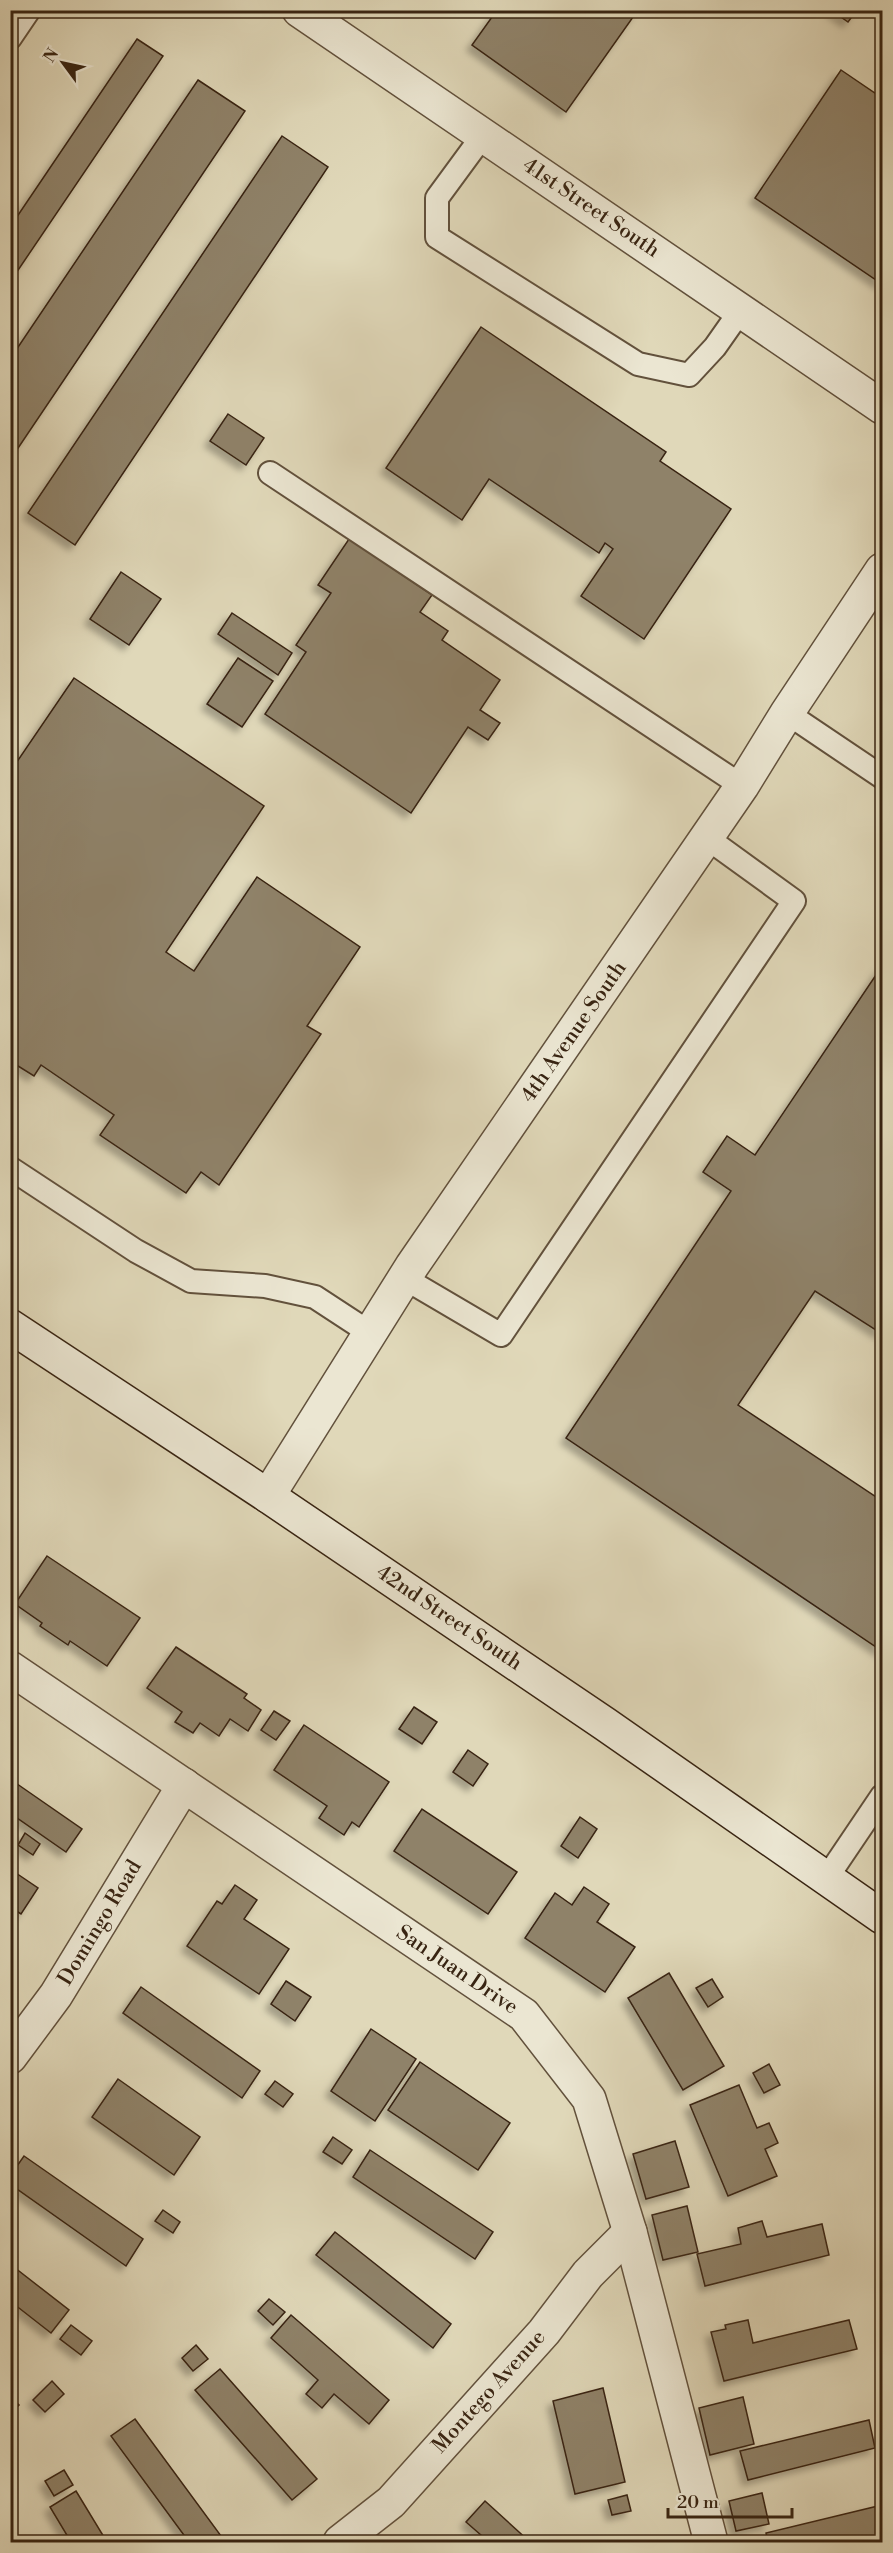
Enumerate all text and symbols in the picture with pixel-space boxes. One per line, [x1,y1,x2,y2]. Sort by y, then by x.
north arrow [33,33,93,93]
text: N [39,44,63,66]
street label: 41st Street South [517,152,665,264]
street label: 4th Avenue South [516,956,633,1108]
street label: 42nd Street South [371,1560,527,1677]
street label: Domingo Road [52,1856,148,1990]
street label: San Juan Drive [391,1920,523,2020]
street label: Montego Avenue [427,2325,551,2459]
scale bar [668,2481,792,2519]
text: 20 m [677,2491,719,2514]

